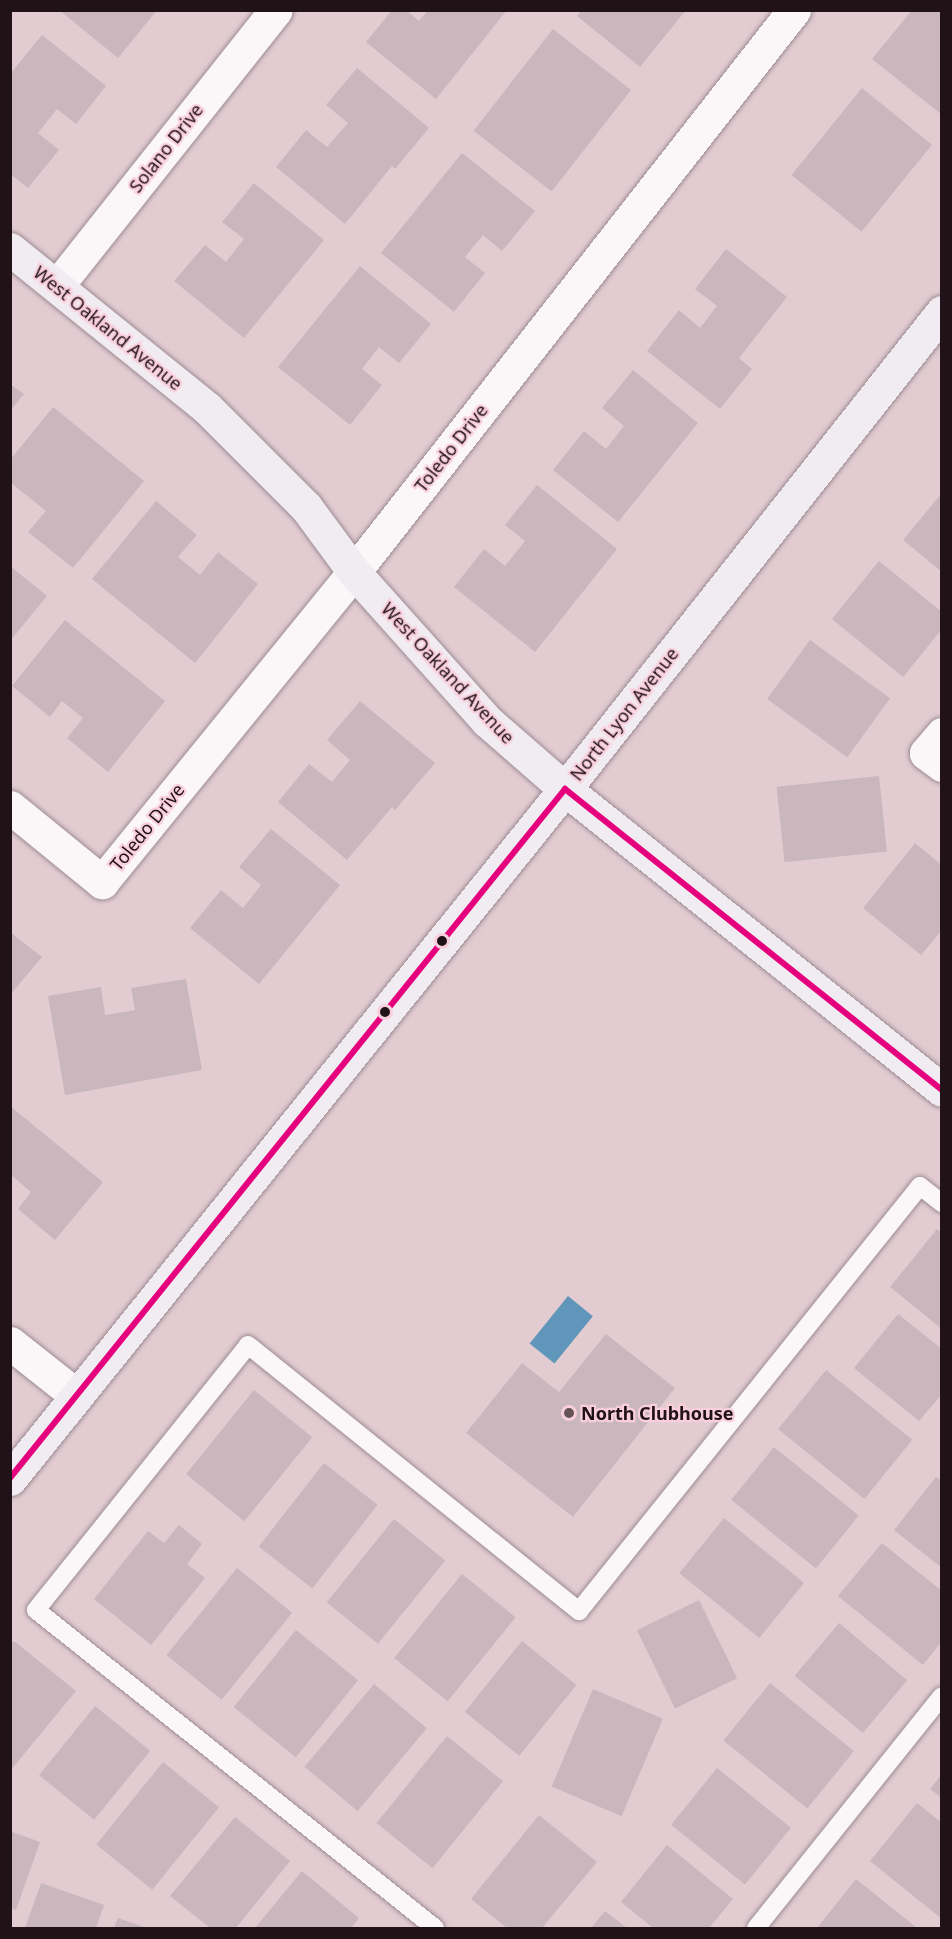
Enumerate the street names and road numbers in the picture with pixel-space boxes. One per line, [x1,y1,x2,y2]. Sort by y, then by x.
street label: Solano Drive [125,99,207,197]
street label: West Oakland Avenue [29,261,187,395]
street label: Toledo Drive [410,400,492,496]
street label: West Oakland Avenue [377,598,519,748]
street label: North Lyon Avenue [565,643,683,785]
street label: Toledo Drive [105,779,189,875]

